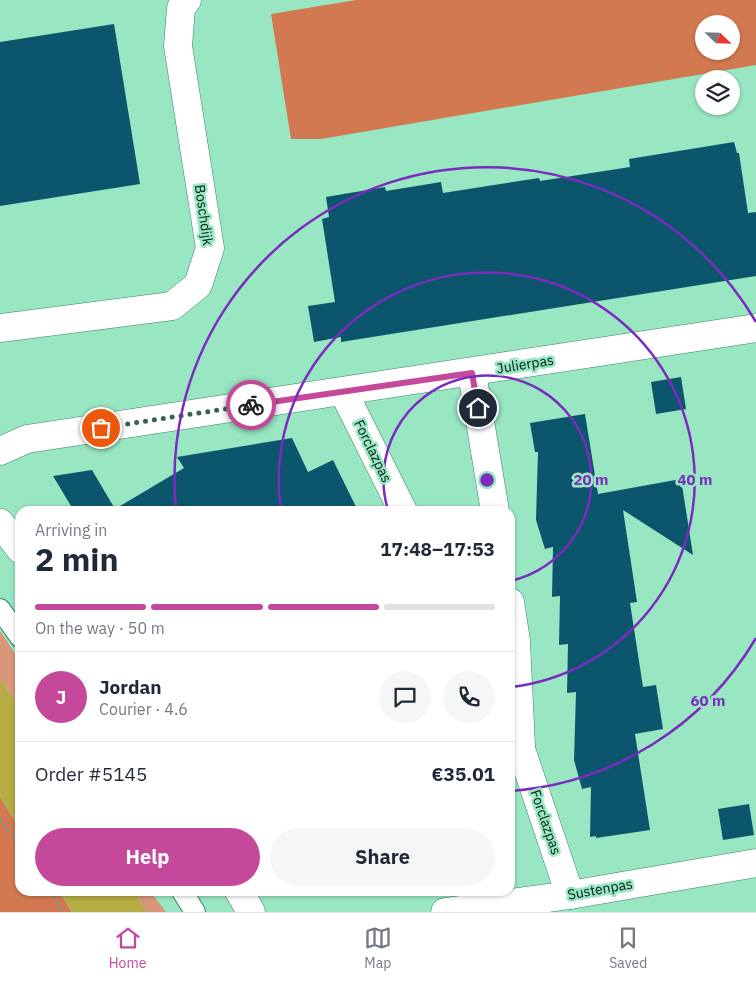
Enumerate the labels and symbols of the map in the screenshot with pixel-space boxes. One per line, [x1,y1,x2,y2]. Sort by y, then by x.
north arrow [695,15,740,60]
street label: Boschdijk [191,183,217,247]
street label: Julierpas [495,351,555,377]
courier [226,380,276,430]
pin [457,387,499,429]
pin [80,407,122,449]
street label: Forclazpas [350,417,396,485]
text: 20 m [574,470,608,489]
text: 40 m [678,470,712,489]
centre of rings [478,471,496,489]
text: 60 m [691,691,725,710]
street label: Forclazpas [526,787,566,857]
street label: Sustenpas [566,874,634,904]

